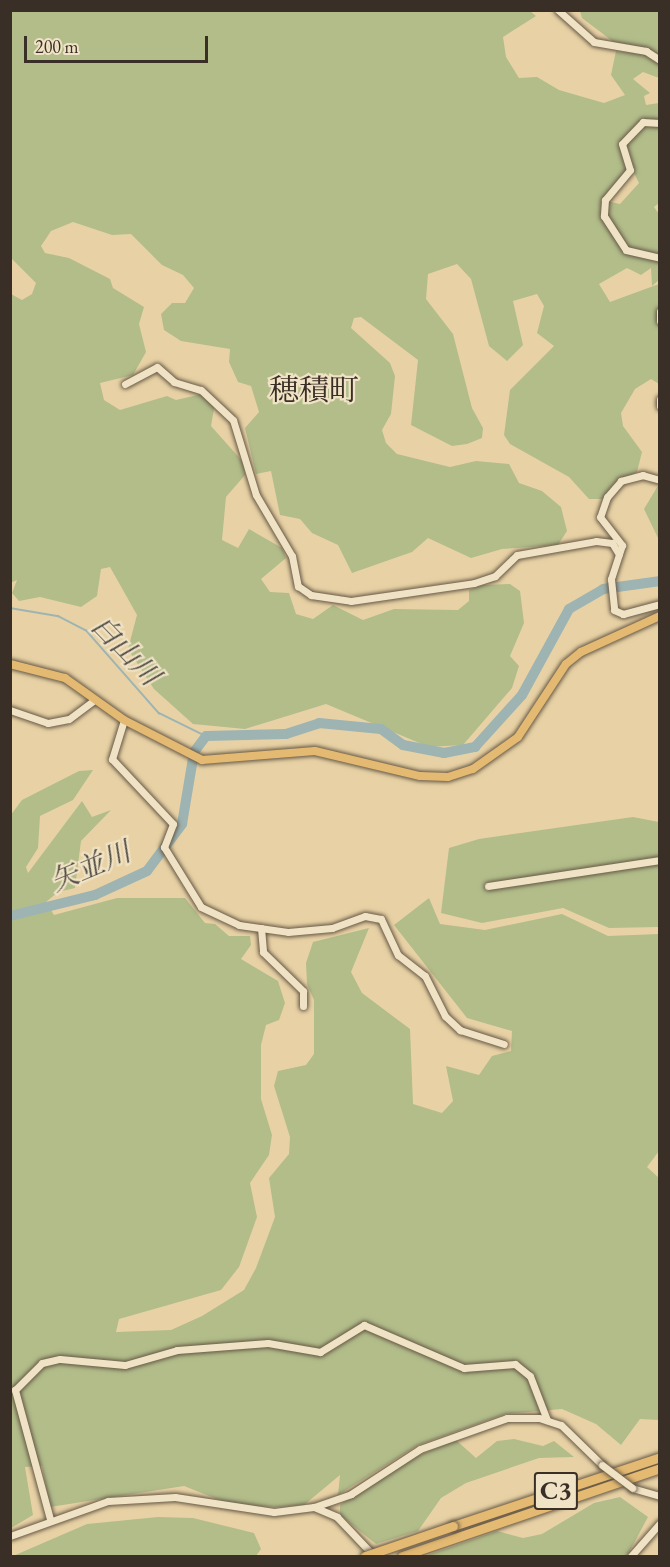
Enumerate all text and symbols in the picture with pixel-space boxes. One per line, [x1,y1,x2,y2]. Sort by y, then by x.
scale bar [27,24,212,62]
text: 200 m [35,35,79,58]
district label: 穂積町 [269,372,359,408]
water label: 白山川 [85,608,167,692]
water label: 矢並川 [45,834,135,898]
road number: C3 [534,1468,578,1514]

